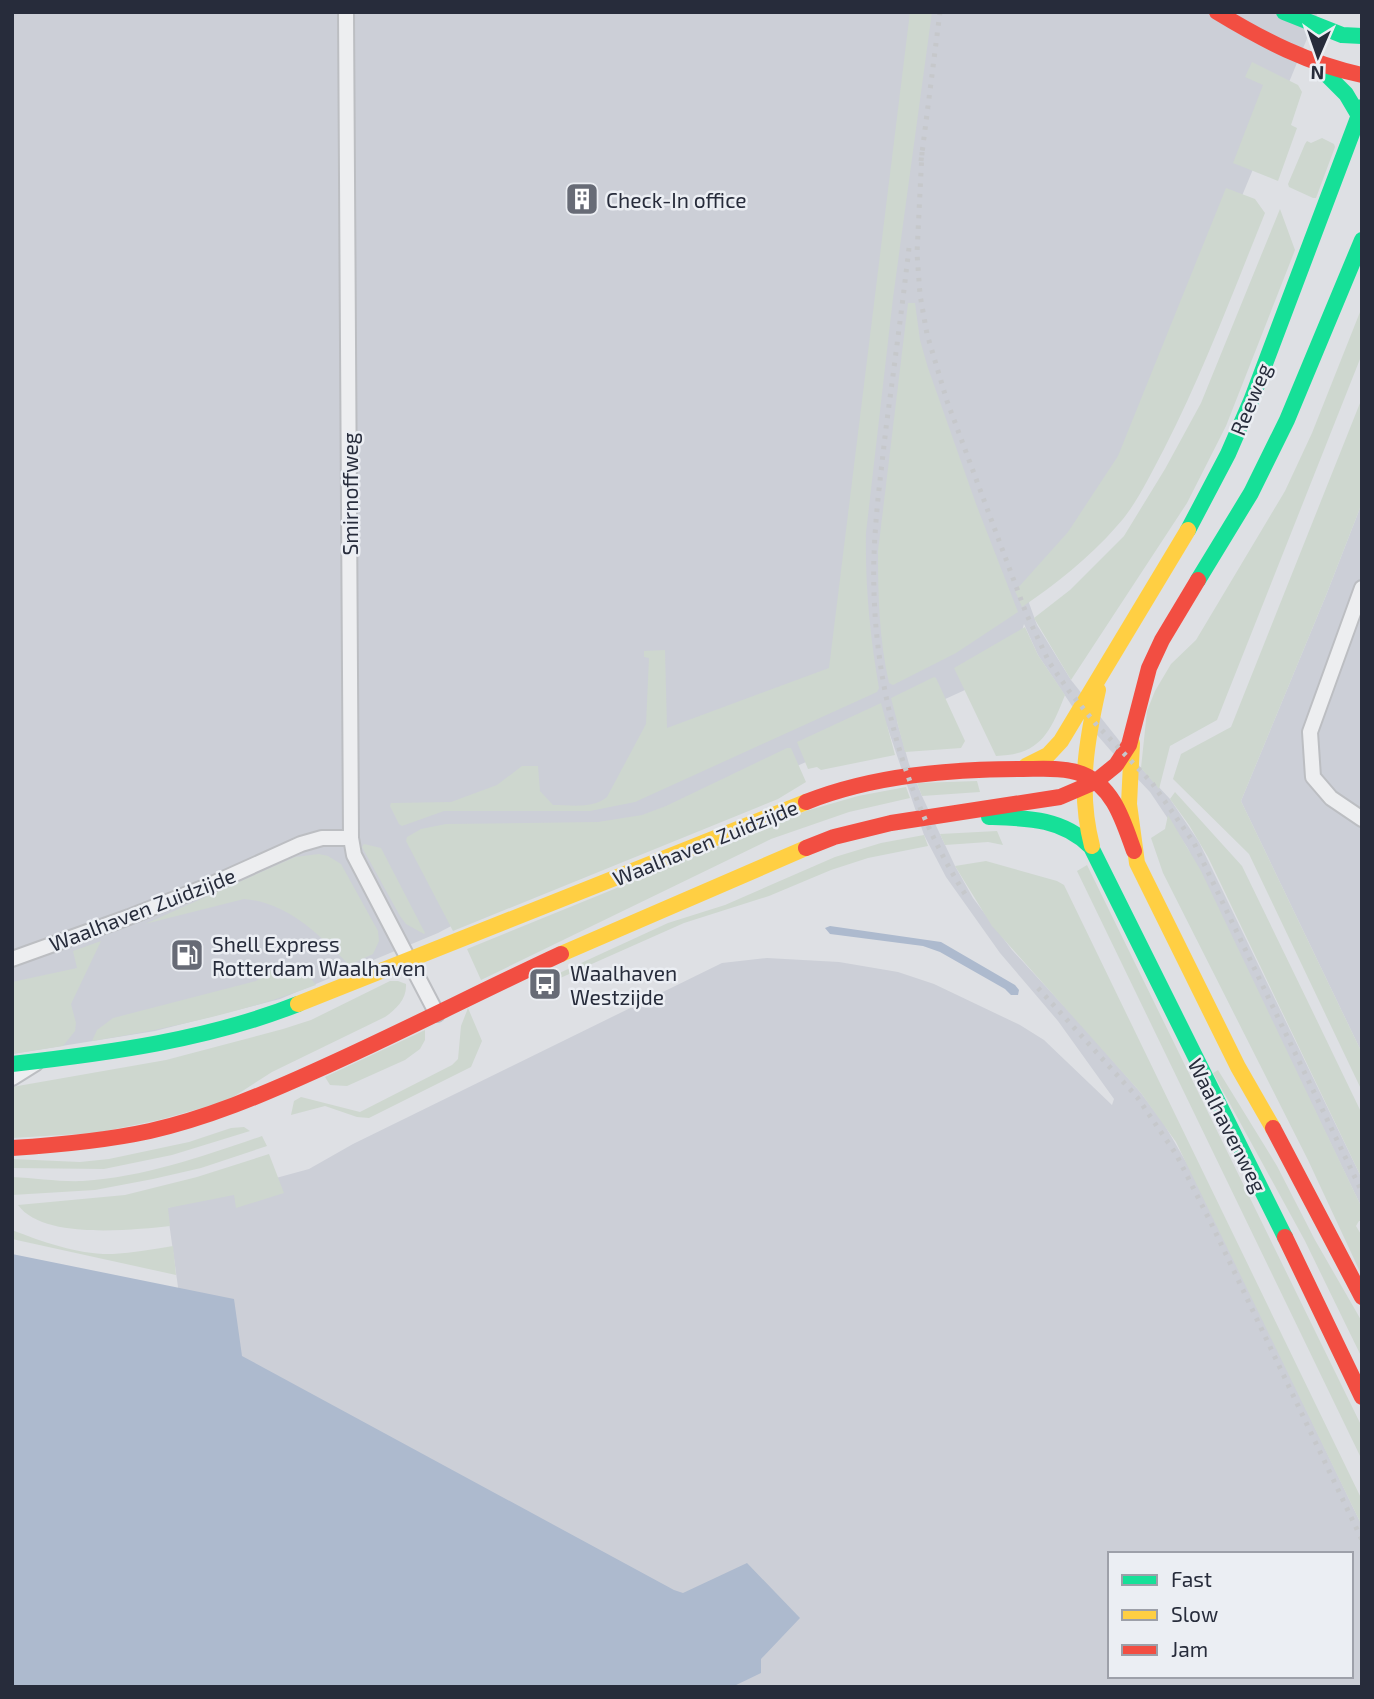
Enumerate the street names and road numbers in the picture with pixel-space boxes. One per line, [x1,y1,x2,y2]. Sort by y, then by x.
street label: Reeweg [1224,359,1276,439]
street label: Smirnoffweg [337,432,362,556]
street label: Waalhaven Zuidzijde [609,793,802,891]
street label: Waalhaven Zuidzijde [45,862,239,957]
street label: Waalhavenweg [1183,1054,1273,1197]

